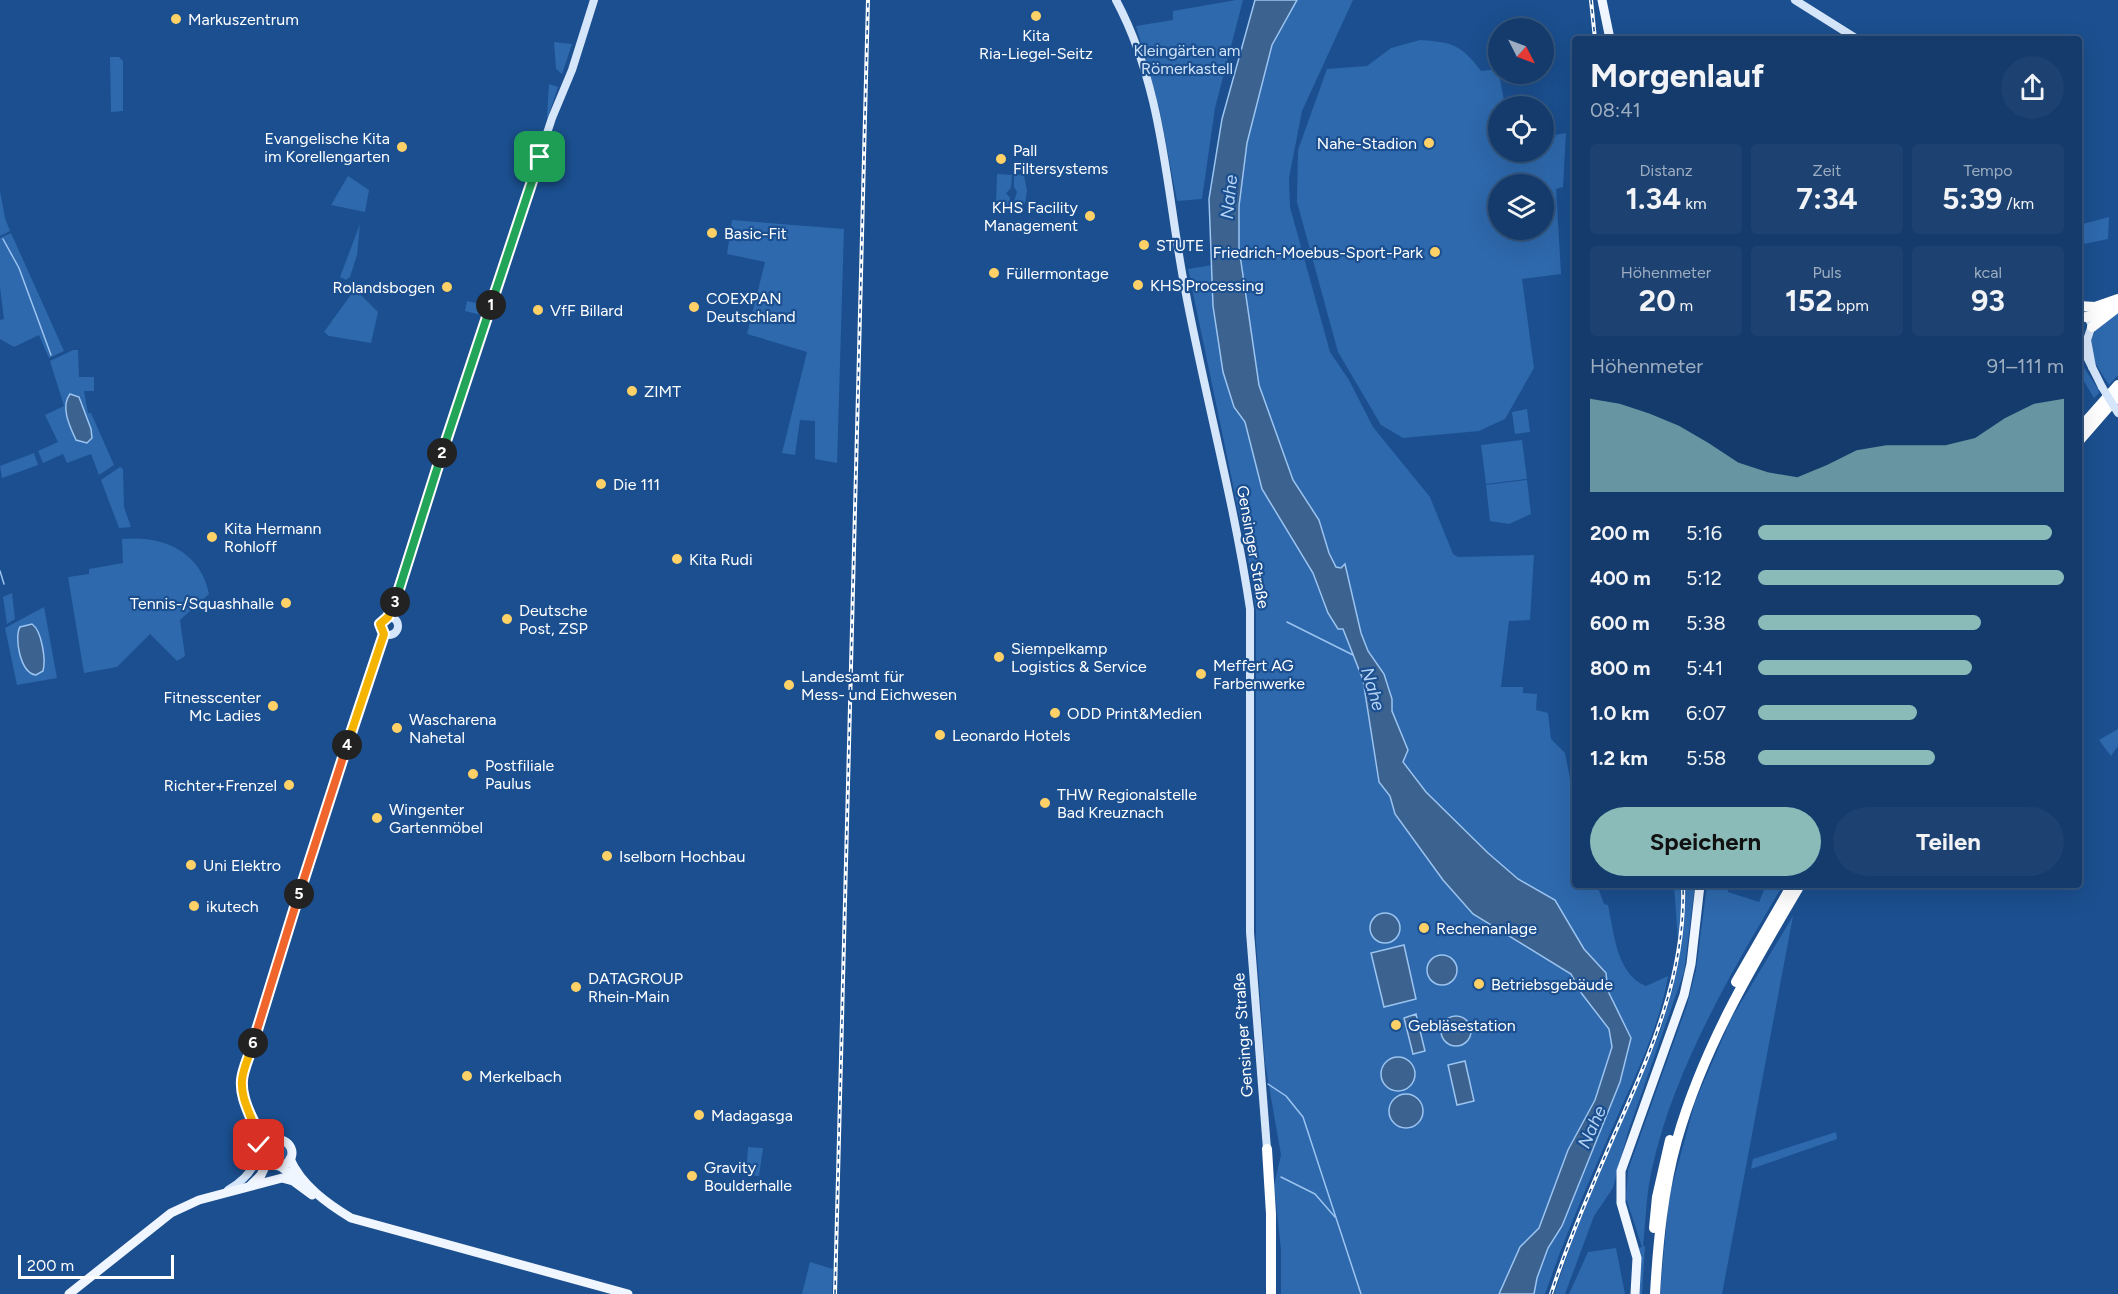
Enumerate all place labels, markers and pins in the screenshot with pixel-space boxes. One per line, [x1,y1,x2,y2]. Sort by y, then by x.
marker: Kita Ria-Liegel-Seitz [1029,9,1043,23]
place label: Markuszentrum [188,10,299,29]
marker: Markuszentrum [169,12,183,26]
place label: Kita Ria-Liegel-Seitz [979,26,1093,63]
place label: Evangelische Kita im Korellengarten [264,129,390,166]
pin [514,131,565,182]
place label: Nahe-Stadion [1317,134,1417,153]
marker: Nahe-Stadion [1422,136,1436,150]
marker: Evangelische Kita im Korellengarten [395,140,409,154]
place label: Pall Filtersystems [1013,141,1108,178]
marker: Pall Filtersystems [994,152,1008,166]
place label: KHS Facility Management [984,198,1079,235]
marker: KHS Facility Management [1083,209,1097,223]
place label: Basic-Fit [724,224,787,243]
marker: Basic-Fit [705,226,719,240]
place label: STUTE [1156,236,1204,255]
marker: STUTE [1137,238,1151,252]
place label: Friedrich-Moebus-Sport-Park [1213,243,1423,262]
marker: Friedrich-Moebus-Sport-Park [1428,245,1442,259]
place label: Füllermontage [1006,264,1109,283]
marker: Füllermontage [987,266,1001,280]
place label: KHS Processing [1150,276,1264,295]
place label: Rolandsbogen [333,278,435,297]
marker: KHS Processing [1131,278,1145,292]
marker: Rolandsbogen [440,280,454,294]
place label: COEXPAN Deutschland [706,289,796,326]
pin: 1 [476,290,506,320]
marker: COEXPAN Deutschland [687,300,701,314]
place label: VfF Billard [550,301,623,320]
marker: VfF Billard [531,303,545,317]
place label: ZIMT [644,382,681,401]
marker: ZIMT [625,384,639,398]
pin: 2 [427,438,457,468]
place label: Die 111 [613,475,660,494]
marker: Die 111 [594,477,608,491]
place label: Kita Hermann Rohloff [224,519,321,556]
marker: Kita Hermann Rohloff [205,530,219,544]
place label: Kita Rudi [689,550,753,569]
marker: Kita Rudi [670,552,684,566]
pin: 3 [380,587,410,617]
place label: Tennis-/Squashhalle [130,594,274,613]
marker: Tennis-/Squashhalle [279,596,293,610]
place label: Deutsche Post, ZSP [519,601,588,638]
marker: Deutsche Post, ZSP [500,612,514,626]
place label: Siempelkamp Logistics & Service [1011,639,1147,676]
marker: Siempelkamp Logistics & Service [992,650,1006,664]
place label: Meffert AG Farbenwerke [1213,656,1305,693]
place label: Landesamt für Mess- und Eichwesen [801,667,957,704]
marker: Meffert AG Farbenwerke [1194,667,1208,681]
marker: Landesamt für Mess- und Eichwesen [782,678,796,692]
place label: Fitnesscenter Mc Ladies [164,688,262,725]
marker: Fitnesscenter Mc Ladies [266,699,280,713]
place label: ODD Print&Medien [1067,704,1202,723]
marker: ODD Print&Medien [1048,706,1062,720]
place label: Wascharena Nahetal [409,710,496,747]
marker: Wascharena Nahetal [390,721,404,735]
place label: Leonardo Hotels [952,726,1070,745]
marker: Leonardo Hotels [933,728,947,742]
pin: 4 [332,730,362,760]
place label: Postfiliale Paulus [485,756,554,793]
marker: Postfiliale Paulus [466,767,480,781]
place label: Richter+Frenzel [164,776,277,795]
marker: Richter+Frenzel [282,778,296,792]
place label: THW Regionalstelle Bad Kreuznach [1057,785,1197,822]
marker: THW Regionalstelle Bad Kreuznach [1038,796,1052,810]
place label: Wingenter Gartenmöbel [389,800,483,837]
marker: Wingenter Gartenmöbel [370,811,384,825]
place label: Iselborn Hochbau [619,847,745,866]
marker: Iselborn Hochbau [600,849,614,863]
place label: Uni Elektro [203,856,281,875]
marker: Uni Elektro [184,858,198,872]
pin: 5 [284,879,314,909]
place label: ikutech [206,897,259,916]
marker: ikutech [187,899,201,913]
place label: Rechenanlage [1436,919,1537,938]
marker: Rechenanlage [1417,921,1431,935]
place label: DATAGROUP Rhein-Main [588,969,683,1006]
place label: Betriebsgebäude [1491,975,1613,994]
marker: Betriebsgebäude [1472,977,1486,991]
marker: DATAGROUP Rhein-Main [569,980,583,994]
place label: Gebläsestation [1408,1016,1516,1035]
marker: Gebläsestation [1389,1018,1403,1032]
pin: 6 [238,1028,268,1058]
place label: Merkelbach [479,1067,562,1086]
marker: Merkelbach [460,1069,474,1083]
place label: Madagasga [711,1106,793,1125]
marker: Madagasga [692,1108,706,1122]
pin [233,1119,284,1170]
place label: Gravity Boulderhalle [704,1158,792,1195]
marker: Gravity Boulderhalle [685,1169,699,1183]

